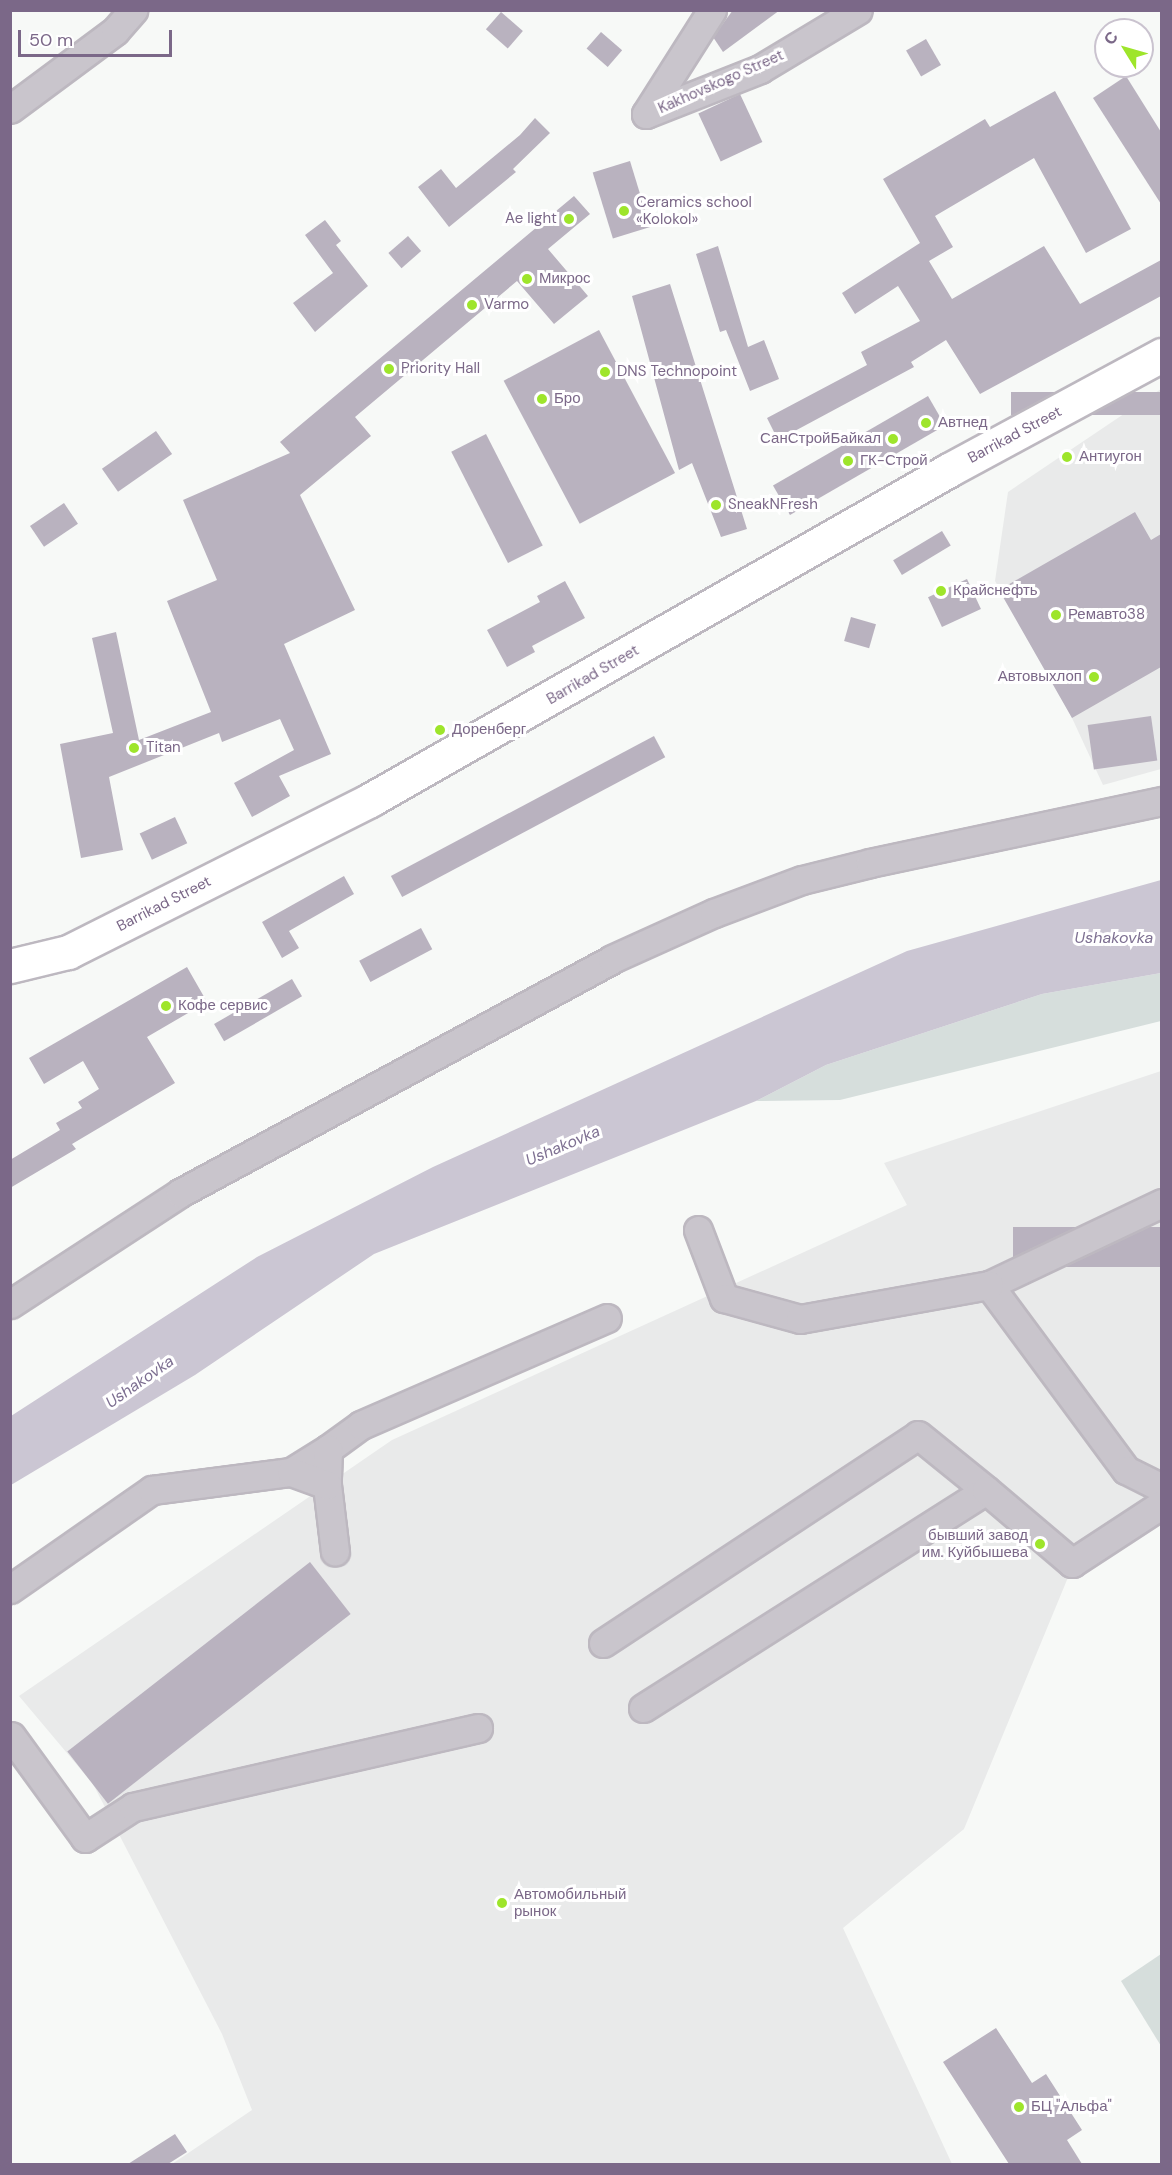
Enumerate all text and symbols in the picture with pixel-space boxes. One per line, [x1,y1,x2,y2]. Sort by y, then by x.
scale bar [21,18,176,56]
north arrow [1094,18,1154,78]
text: С [1099,27,1123,49]
text: 50 m [29,28,73,52]
street label: Kakhovskogo Street [655,46,787,118]
place label: Ceramics school «Kolokol» [636,193,752,228]
marker: Ceramics school «Kolokol» [617,204,631,218]
place label: Ae light [505,210,557,228]
marker: Ae light [562,212,576,226]
place label: Микрос [539,270,591,288]
marker: Микрос [520,272,534,286]
place label: Varmo [484,296,529,314]
marker: Varmo [465,298,479,312]
place label: Priority Hall [401,360,480,378]
marker: Priority Hall [382,362,396,376]
place label: DNS Technopoint [617,363,737,381]
marker: DNS Technopoint [598,365,612,379]
place label: Бро [554,390,581,408]
marker: Бро [535,392,549,406]
street label: Barrikad Street [965,403,1065,467]
place label: Автнед [938,414,988,432]
marker: Автнед [919,416,933,430]
place label: СанСтройБайкал [760,430,881,448]
marker: СанСтройБайкал [886,432,900,446]
place label: Антиугон [1079,448,1142,466]
marker: Антиугон [1060,450,1074,464]
place label: ГК-Строй [860,452,928,470]
marker: ГК-Строй [841,454,855,468]
place label: SneakNFresh [728,496,818,514]
marker: SneakNFresh [709,498,723,512]
place label: Крайснефть [953,582,1038,600]
marker: Крайснефть [934,584,948,598]
place label: Ремавто38 [1068,606,1145,624]
marker: Ремавто38 [1049,608,1063,622]
street label: Barrikad Street [544,641,642,709]
place label: Автовыхлоп [998,668,1082,686]
marker: Автовыхлоп [1087,670,1101,684]
place label: Доренберг [452,721,526,739]
marker: Доренберг [433,723,447,737]
place label: Titan [146,739,181,757]
marker: Titan [127,741,141,755]
street label: Barrikad Street [114,872,214,936]
water label: Ushakovka [1075,928,1153,948]
place label: Кофе сервис [178,997,268,1015]
marker: Кофе сервис [159,999,173,1013]
water label: Ushakovka [523,1122,603,1170]
water label: Ushakovka [102,1352,178,1412]
place label: бывший завод им. Куйбышева [922,1526,1028,1561]
marker: бывший завод им. Куйбышева [1033,1537,1047,1551]
place label: Автомобильный рынок [514,1885,626,1920]
marker: Автомобильный рынок [495,1896,509,1910]
place label: БЦ "Альфа" [1031,2098,1112,2116]
marker: БЦ "Альфа" [1012,2100,1026,2114]

